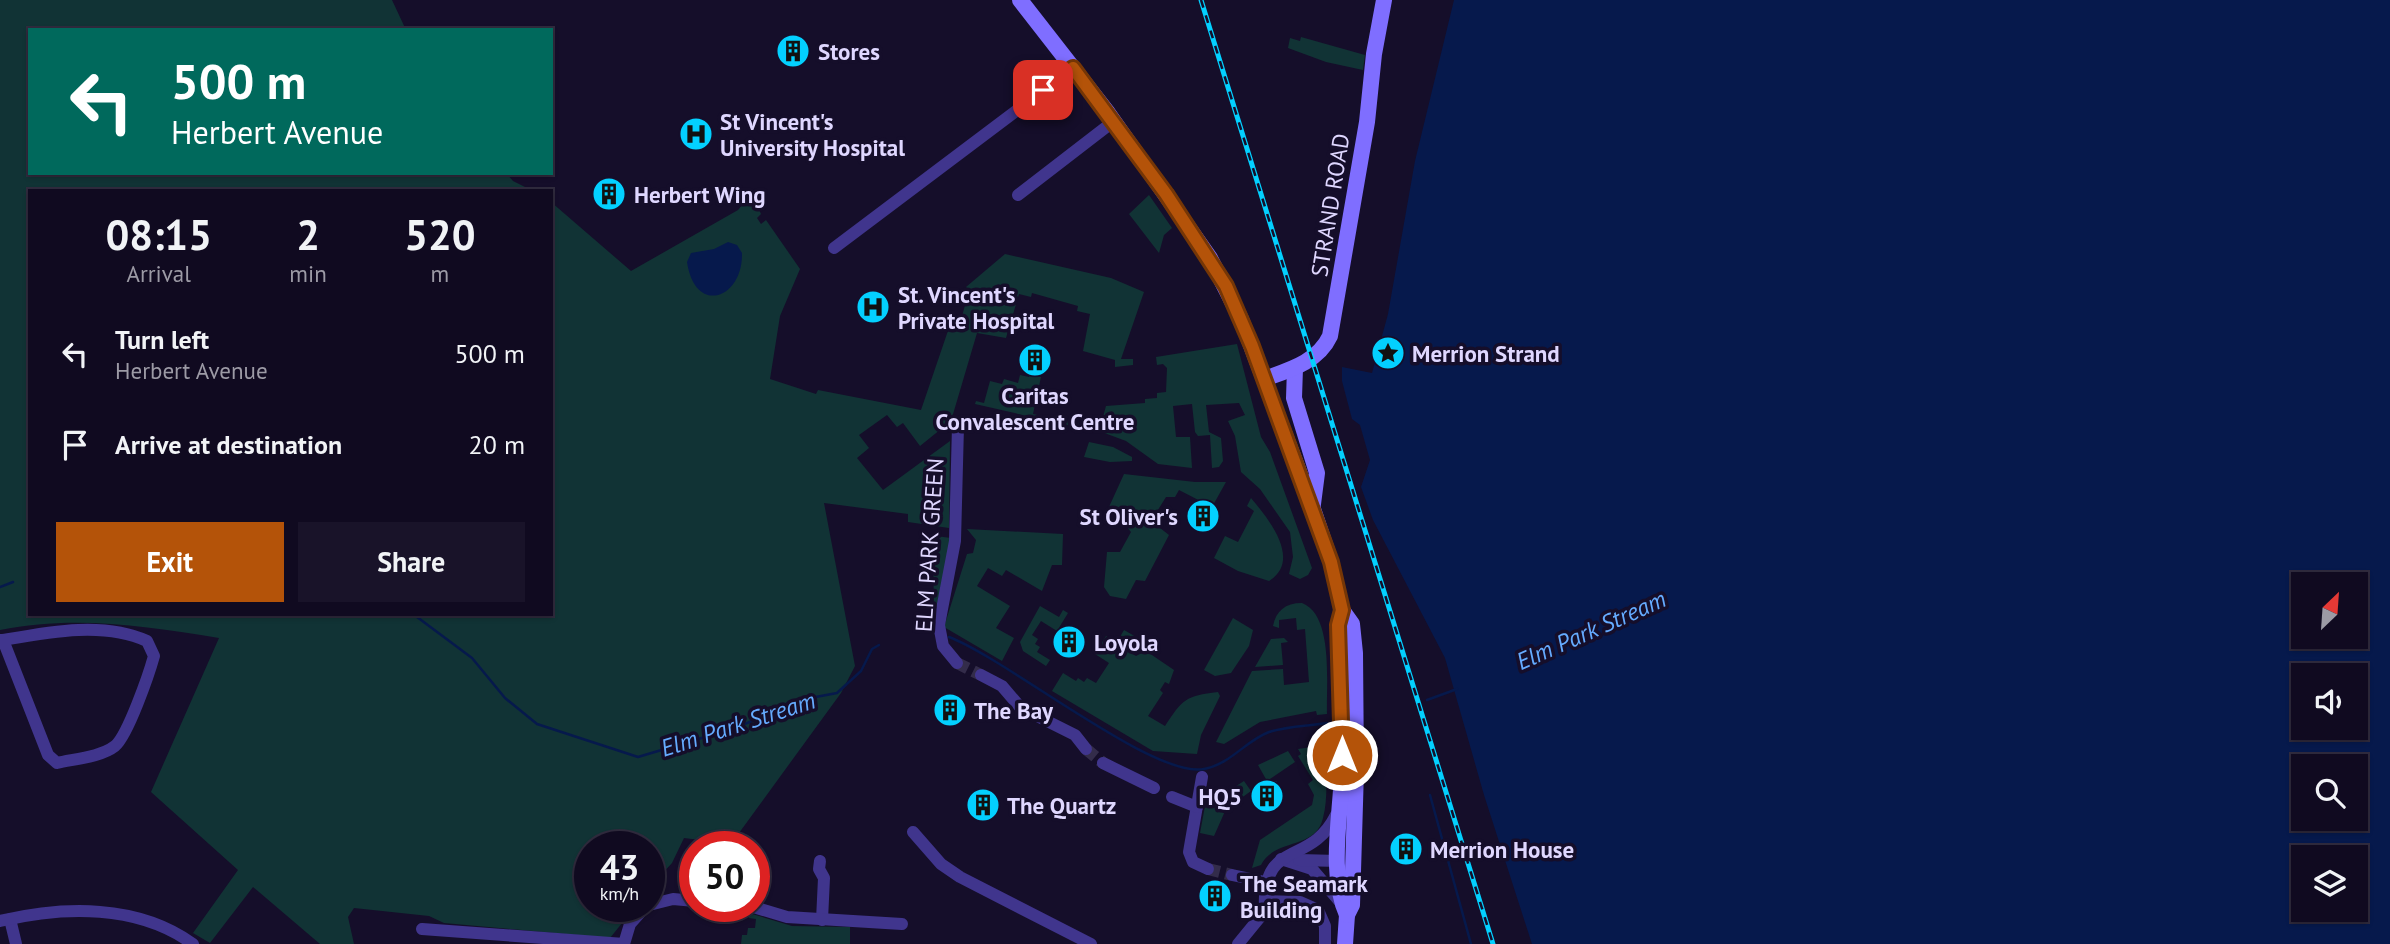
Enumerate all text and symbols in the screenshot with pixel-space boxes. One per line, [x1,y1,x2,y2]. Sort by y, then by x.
building icon: Stores [774,32,812,70]
place label: Stores [818,37,880,66]
text: 500 m [171,49,306,113]
icon: left [56,56,147,147]
pin [1013,60,1073,120]
icon: arrive [1024,71,1062,109]
place label: St Vincent's University Hospital [720,107,905,162]
text: Herbert Avenue [171,111,383,153]
hospital icon: St Vincent's University Hospital [677,115,715,153]
street label: STRAND ROAD [1304,131,1356,279]
building icon: Herbert Wing [590,175,628,213]
place label: Herbert Wing [634,180,766,209]
text: 08:15 [105,207,212,262]
text: 2 [296,207,320,262]
text: 520 [404,207,476,262]
text: Arrival [126,259,191,288]
text: min [289,259,327,288]
text: m [431,259,449,288]
place label: St. Vincent's Private Hospital [898,280,1055,335]
hospital icon: St. Vincent's Private Hospital [854,288,892,326]
text: Turn left [115,323,209,356]
place icon: Merrion Strand [1369,334,1407,372]
icon: left [56,335,94,373]
text: 500 m [454,337,525,370]
place label: Merrion Strand [1412,339,1560,368]
building icon: Caritas Convalescent Centre [1016,341,1054,379]
text: Herbert Avenue [115,356,268,385]
place label: Caritas Convalescent Centre [936,381,1134,436]
icon: arrive [56,426,94,464]
text: Arrive at destination [115,428,342,461]
text: 20 m [469,428,525,461]
street label: ELM PARK GREEN [908,457,950,633]
building icon: St Oliver's [1184,497,1222,535]
place label: St Oliver's [1079,502,1178,531]
button: Exit [56,522,284,602]
button: Share [298,522,525,602]
north arrow [2291,572,2368,649]
map controls [2291,572,2368,922]
water label: Elm Park Stream [1511,583,1671,677]
building icon: Loyola [1050,623,1088,661]
place label: Loyola [1094,628,1158,657]
button: sound [2291,663,2368,740]
water label: Elm Park Stream [657,684,819,764]
building icon: The Bay [931,691,969,729]
place label: The Bay [974,696,1054,725]
position arrow [1305,718,1379,792]
button: search [2291,754,2368,831]
building icon: HQ5 [1248,777,1286,815]
place label: HQ5 [1199,782,1242,811]
building icon: The Quartz [964,786,1002,824]
place label: The Quartz [1007,791,1116,820]
building icon: Merrion House [1387,830,1425,868]
speed limit sign: 50 [679,831,770,922]
place label: Merrion House [1430,835,1574,864]
text: 43 [600,844,639,890]
button: layers [2291,845,2368,922]
place label: The Seamark Building [1240,869,1368,924]
building icon: The Seamark Building [1196,877,1234,915]
text: km/h [600,882,639,905]

